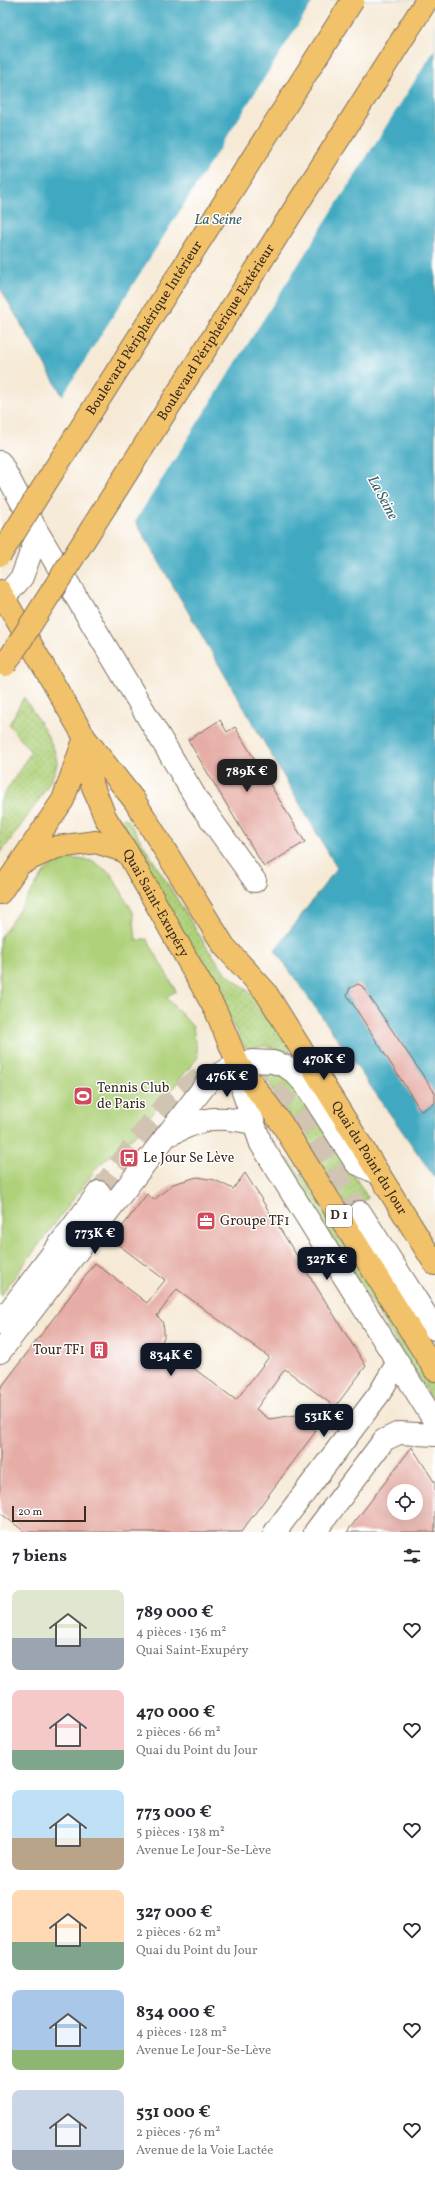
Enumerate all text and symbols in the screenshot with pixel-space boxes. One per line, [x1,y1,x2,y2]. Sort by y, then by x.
water label: La Seine [194,210,242,231]
street label: Boulevard Périphérique Intérieur [82,237,207,419]
street label: Boulevard Périphérique Extérieur [153,240,279,424]
water label: La Seine [362,472,403,524]
pin: 789K € [214,759,280,793]
text: 789K € [226,763,268,781]
street label: Quai Saint-Exupéry [118,846,194,961]
pin: 470K € [291,1047,357,1081]
text: 470K € [302,1051,346,1069]
pin: 476K € [194,1064,260,1098]
text: 476K € [206,1068,248,1086]
place label: Tennis Club de Paris [97,1079,170,1114]
sports icon: Tennis Club de Paris [72,1085,94,1107]
street label: Quai du Point du Jour [326,1097,412,1219]
bus stop icon: Le Jour Se Lève [118,1147,140,1169]
place label: Le Jour Se Lève [143,1149,235,1168]
road number: D 1 [326,1205,352,1227]
office icon: Groupe TF1 [195,1210,217,1232]
place label: Groupe TF1 [220,1212,290,1231]
pin: 773K € [62,1221,128,1255]
text: 773K € [75,1225,115,1243]
pin: 327K € [294,1247,360,1281]
text: 327K € [306,1251,348,1269]
building icon: Tour TF1 [88,1339,110,1361]
place label: Tour TF1 [33,1341,85,1360]
pin: 834K € [138,1343,204,1377]
text: 834K € [149,1347,193,1365]
pin: 531K € [291,1404,357,1438]
text: 531K € [304,1408,344,1426]
map controls [387,1484,423,1520]
button: locate [387,1484,423,1520]
scale bar [12,1504,86,1523]
text: 20 m [18,1505,42,1520]
text: 7 biens [12,1545,67,1568]
icon: filters [401,1545,423,1567]
text: 789 000 € [136,1601,214,1624]
icon: home [44,1606,92,1654]
icon: heart [401,1619,423,1641]
text: 4 pièces · 136 m² [136,1624,226,1642]
text: Quai Saint-Exupéry [136,1642,249,1660]
text: 470 000 € [136,1701,215,1724]
icon: home [44,1706,92,1754]
icon: heart [401,1719,423,1741]
text: 2 pièces · 66 m² [136,1724,220,1742]
text: Quai du Point du Jour [136,1742,257,1760]
text: 773 000 € [136,1801,212,1824]
icon: home [44,1806,92,1854]
icon: heart [401,1819,423,1841]
text: 5 pièces · 138 m² [136,1824,225,1842]
text: Avenue Le Jour-Se-Lève [136,1842,271,1860]
text: 327 000 € [136,1901,213,1924]
icon: home [44,1906,92,1954]
icon: heart [401,1919,423,1941]
text: 2 pièces · 62 m² [136,1924,221,1942]
text: Quai du Point du Jour [136,1942,257,1960]
text: 834 000 € [136,2001,215,2024]
icon: home [44,2006,92,2054]
icon: heart [401,2019,423,2041]
text: 4 pièces · 128 m² [136,2024,227,2042]
text: Avenue Le Jour-Se-Lève [136,2042,271,2060]
text: 531 000 € [136,2101,211,2124]
icon: home [44,2106,92,2154]
icon: heart [401,2119,423,2141]
text: 2 pièces · 76 m² [136,2124,220,2142]
text: Avenue de la Voie Lactée [136,2142,273,2160]

